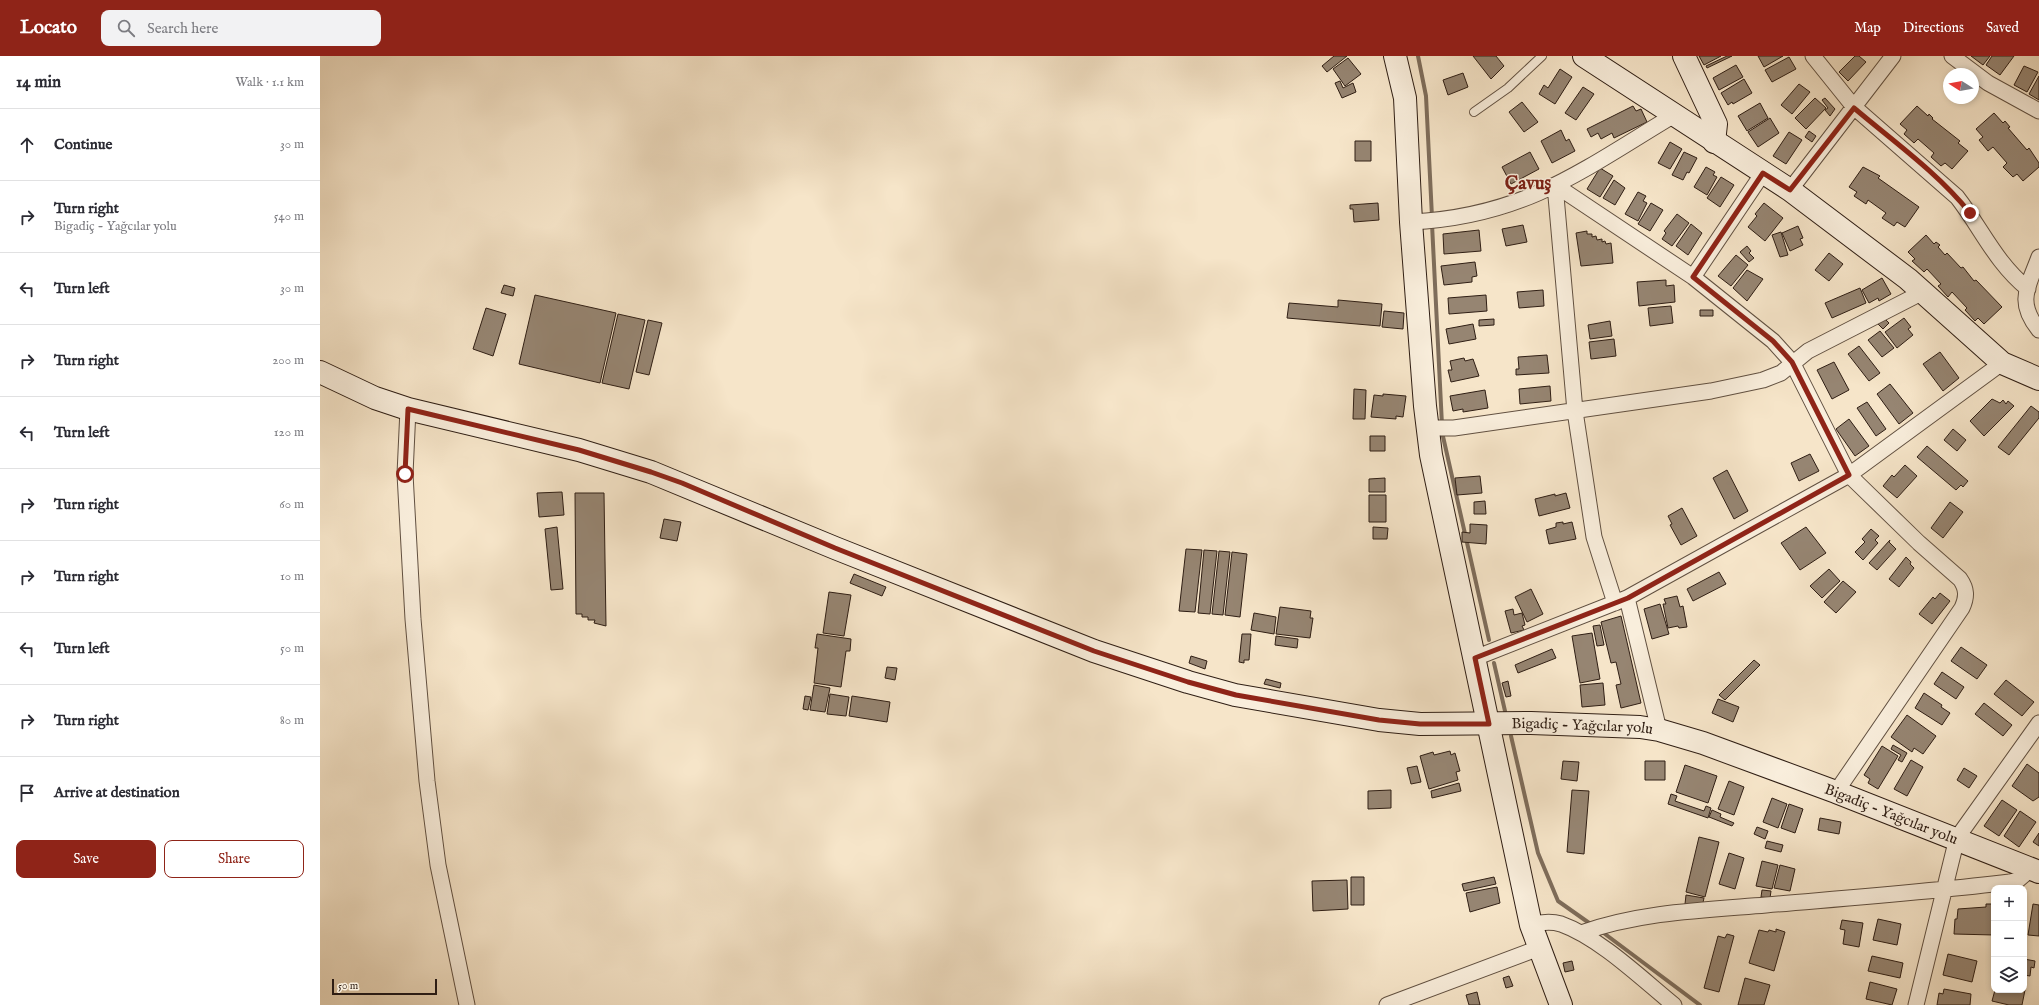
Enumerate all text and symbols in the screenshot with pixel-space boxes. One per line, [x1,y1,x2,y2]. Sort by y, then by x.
search box [101,10,381,46]
text: Locato [20,16,77,40]
icon: search [115,17,137,39]
text: Search here [147,19,219,38]
text: Map [1854,19,1881,37]
text: Directions [1903,19,1964,37]
text: Saved [1986,19,2019,37]
north arrow [1943,68,1979,104]
text: 14 min [16,72,61,93]
text: Walk · 1.1 km [235,74,304,91]
icon: ahead [16,134,38,156]
text: Continue [54,135,112,154]
text: 30 m [280,136,304,153]
district label: Çavuş [1505,172,1552,196]
text: Turn right [54,199,119,218]
route end [1961,204,1979,222]
icon: right [16,206,38,228]
text: 540 m [274,208,304,225]
text: Bigadiç - Yağcılar yolu [54,218,177,235]
icon: left [16,278,38,300]
text: Turn left [54,279,110,298]
text: 30 m [280,280,304,297]
icon: right [16,350,38,372]
text: Turn right [54,351,119,370]
text: 200 m [272,352,304,369]
icon: left [16,422,38,444]
text: Turn left [54,423,110,442]
text: 120 m [274,424,304,441]
route start [396,465,414,483]
icon: right [16,494,38,516]
text: Turn right [54,495,119,514]
text: 60 m [279,496,304,513]
icon: right [16,566,38,588]
text: Turn right [54,567,119,586]
text: 10 m [280,568,304,585]
icon: left [16,638,38,660]
text: Turn left [54,639,110,658]
text: 50 m [280,640,304,657]
icon: right [16,710,38,732]
text: Turn right [54,711,119,730]
text: 80 m [280,712,304,729]
street label: Bigadiç - Yağcılar yolu [1511,713,1655,738]
street label: Bigadiç - Yağcılar yolu [1822,779,1961,849]
icon: arrive [16,782,38,804]
text: Arrive at destination [54,783,180,802]
button: Save [16,840,156,878]
button: Share [164,840,304,878]
map controls [1991,885,2027,993]
button: + [1991,885,2027,921]
button: − [1991,921,2027,957]
button: layers [1991,957,2027,993]
scale bar [332,977,437,996]
text: 50 m [338,979,358,993]

